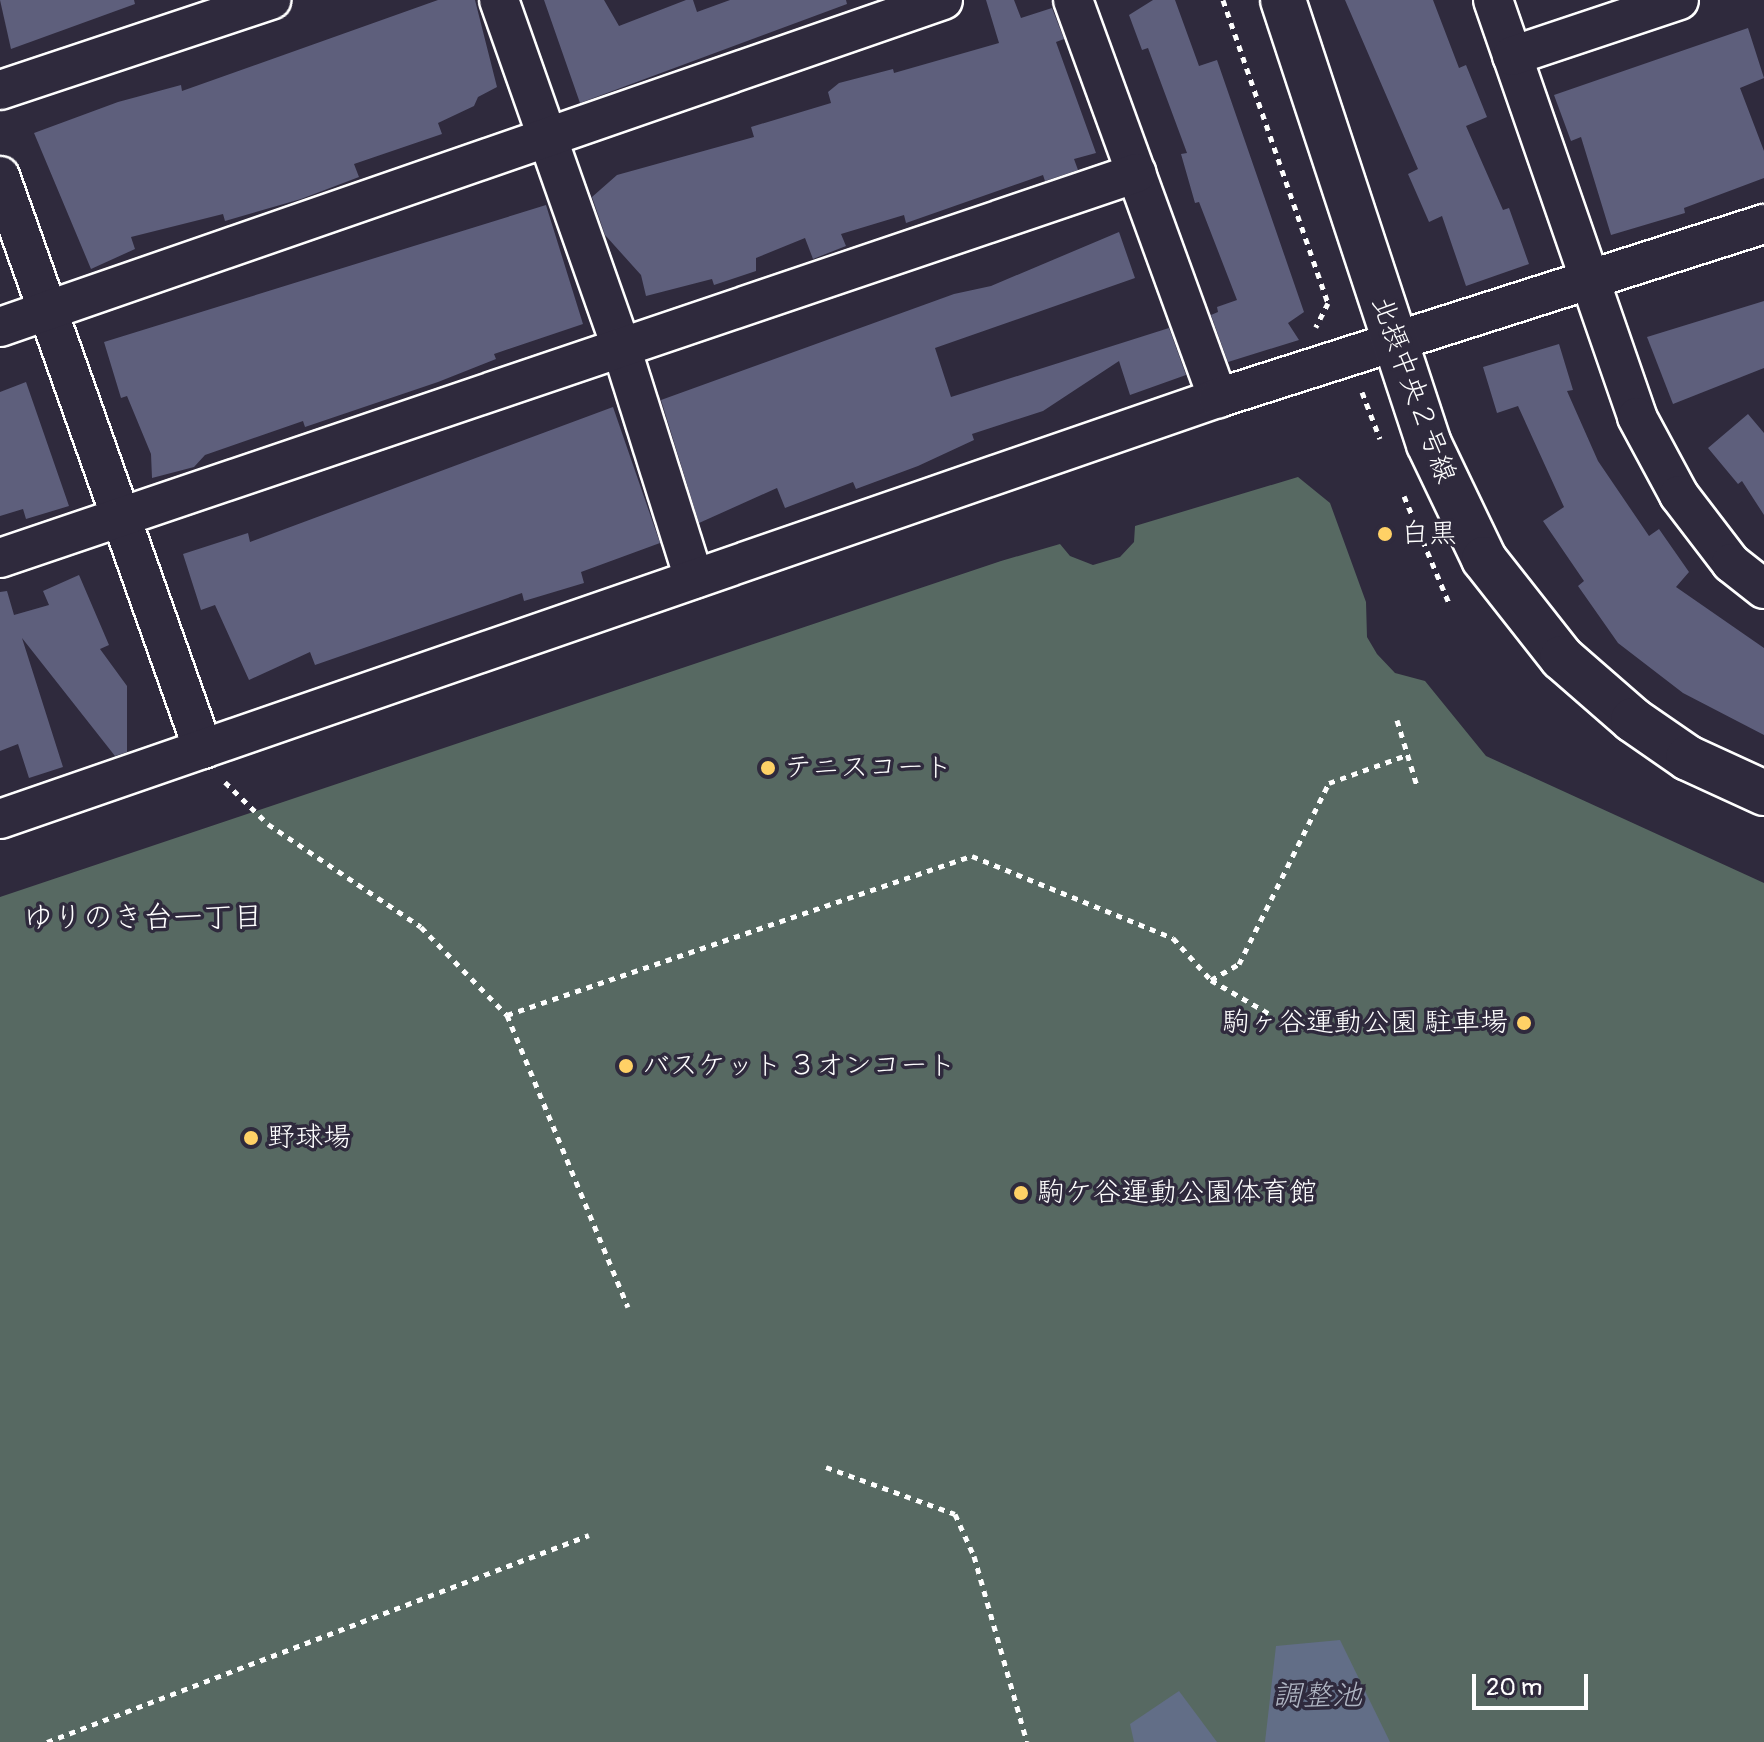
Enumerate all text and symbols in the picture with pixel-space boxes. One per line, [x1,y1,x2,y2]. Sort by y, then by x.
street label: 北摂中央２号線 [1364,292,1462,488]
place label: 白黒 [1401,517,1457,551]
marker: 白黒 [1376,525,1394,543]
place label: テニスコート [784,751,952,785]
marker: テニスコート [759,759,777,777]
district label: ゆりのき台一丁目 [23,900,263,936]
place label: 駒ヶ谷運動公園 駐車場 [1222,1006,1508,1040]
marker: 駒ヶ谷運動公園 駐車場 [1515,1014,1533,1032]
place label: バスケット ３オンコート [642,1049,956,1083]
marker: バスケット ３オンコート [617,1057,635,1075]
place label: 野球場 [267,1121,351,1155]
marker: 野球場 [242,1129,260,1147]
place label: 駒ケ谷運動公園体育館 [1037,1176,1317,1210]
marker: 駒ケ谷運動公園体育館 [1012,1184,1030,1202]
scale bar [1476,1658,1592,1708]
text: 20 m [1486,1673,1542,1702]
water label: 調整池 [1272,1678,1362,1714]

